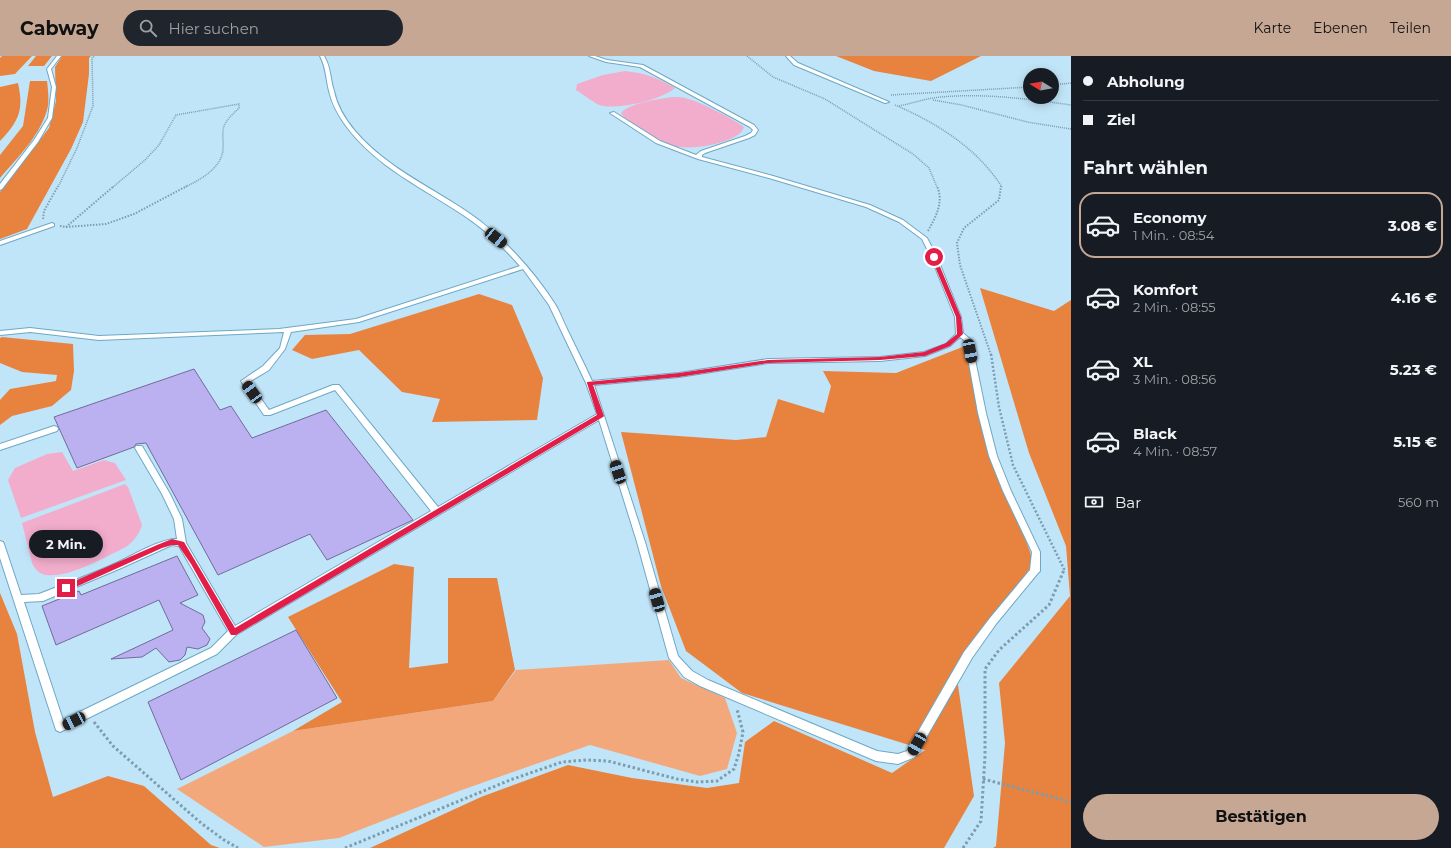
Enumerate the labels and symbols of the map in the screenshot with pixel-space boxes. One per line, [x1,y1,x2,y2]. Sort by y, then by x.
north arrow [1023,68,1059,104]
car [483,226,509,250]
route start [925,248,943,266]
car [962,338,978,364]
car [240,379,264,405]
car [609,459,627,485]
callout: 2 Min. [29,530,103,558]
route end [57,579,75,597]
car [648,587,666,613]
car [61,710,87,732]
car [906,731,928,757]

